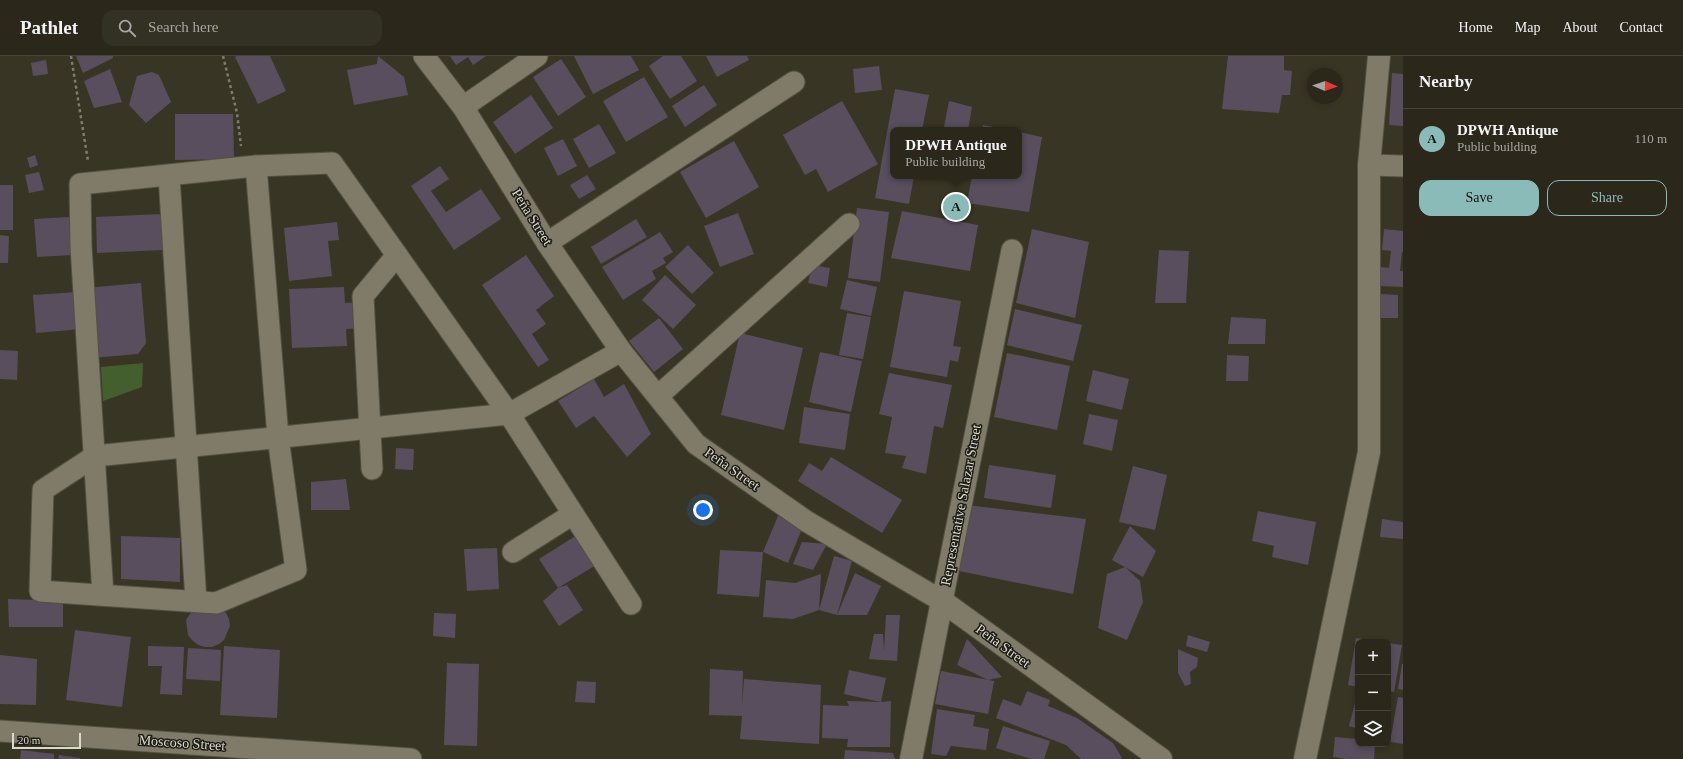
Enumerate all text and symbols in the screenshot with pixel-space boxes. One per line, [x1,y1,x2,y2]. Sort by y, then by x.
search box [102,10,382,46]
text: Pathlet [20,17,78,38]
icon: search [116,17,138,39]
text: Search here [148,19,218,35]
text: Home [1459,20,1493,35]
text: Map [1515,20,1540,35]
text: About [1562,20,1597,35]
text: Contact [1619,20,1663,35]
north arrow [1307,68,1343,104]
text: Nearby [1419,72,1473,91]
text: DPWH Antique [1457,122,1558,138]
popup [890,127,1022,179]
text: A [1427,131,1437,146]
text: 110 m [1635,131,1667,146]
text: DPWH Antique [905,137,1007,153]
text: Public building [1457,139,1537,154]
text: Public building [905,154,985,169]
button: Save [1419,180,1539,216]
button: Share [1547,180,1667,216]
street label: Peña Street [509,186,555,248]
pin: A [943,192,969,222]
street label: Representative Salazar Street [938,423,984,587]
street label: Peña Street [702,445,762,493]
your location [693,500,713,520]
street label: Peña Street [973,621,1033,671]
map controls [1355,639,1391,747]
button: + [1355,639,1391,675]
button: − [1355,675,1391,711]
button: layers [1355,711,1391,747]
scale bar [12,731,81,750]
street label: Moscoso Street [138,732,226,754]
text: 20 m [18,734,40,746]

